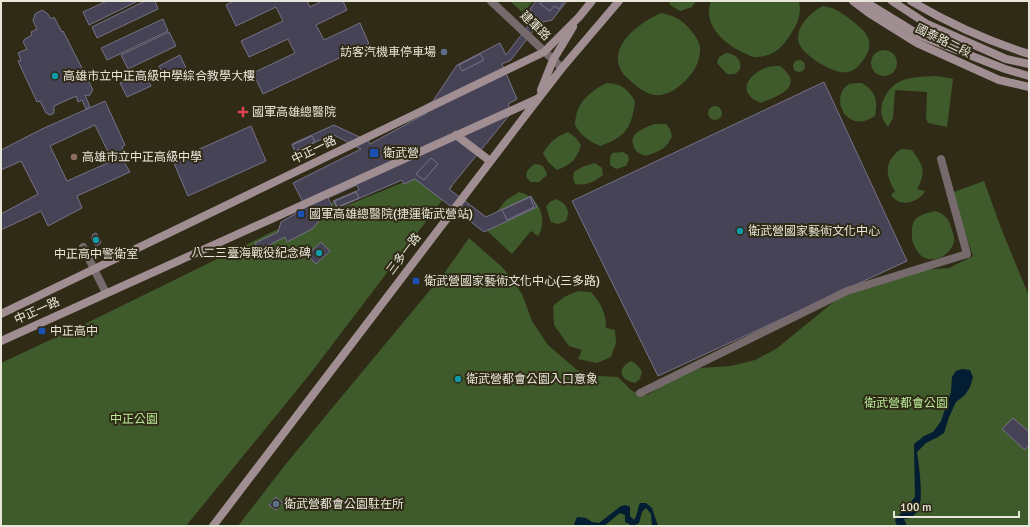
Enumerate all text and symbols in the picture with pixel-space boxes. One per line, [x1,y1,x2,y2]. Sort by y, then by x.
street label: 建軍路 [517,8,553,44]
street label: 國泰路二段 [913,21,973,61]
place label: 訪客汽機車停車場 [340,45,436,60]
marker: 訪客汽機車停車場 [439,47,449,57]
place label: 高雄市立中正高級中學綜合教學大樓 [63,69,255,84]
marker: 高雄市立中正高級中學綜合教學大樓 [50,71,60,81]
place label: 國軍高雄總醫院 [252,105,336,120]
marker: 國軍高雄總醫院 [237,106,249,118]
street label: 中正一路 [289,133,339,167]
place label: 衛武營 [383,146,419,161]
marker: 衛武營 [368,147,380,159]
place label: 高雄市立中正高級中學 [82,150,202,165]
marker: 高雄市立中正高級中學 [69,152,79,162]
place label: 國軍高雄總醫院(捷運衛武營站) [309,207,473,222]
marker: 國軍高雄總醫院(捷運衛武營站) [296,209,306,219]
place label: 衛武營國家藝術文化中心 [748,224,880,239]
marker: 衛武營國家藝術文化中心 [735,226,745,236]
street label: 三多一路 [384,230,424,278]
marker: 中正高中警衛室 [91,235,101,245]
place label: 八二三臺海戰役紀念碑 [191,246,311,261]
place label: 中正高中警衛室 [54,247,138,262]
marker: 八二三臺海戰役紀念碑 [314,248,324,258]
place label: 衛武營國家藝術文化中心(三多路) [424,274,600,289]
marker: 衛武營國家藝術文化中心(三多路) [411,276,421,286]
street label: 中正一路 [12,294,62,328]
place label: 中正高中 [50,324,98,339]
marker: 中正高中 [37,326,47,336]
place label: 衛武營都會公園入口意象 [466,372,598,387]
marker: 衛武營都會公園入口意象 [453,374,463,384]
park label: 衛武營都會公園 [864,396,948,411]
park label: 中正公園 [110,412,158,427]
scale bar [894,493,1019,519]
place label: 衛武營都會公園駐在所 [284,497,404,512]
marker: 衛武營都會公園駐在所 [271,499,281,509]
text: 100 m [900,500,932,515]

